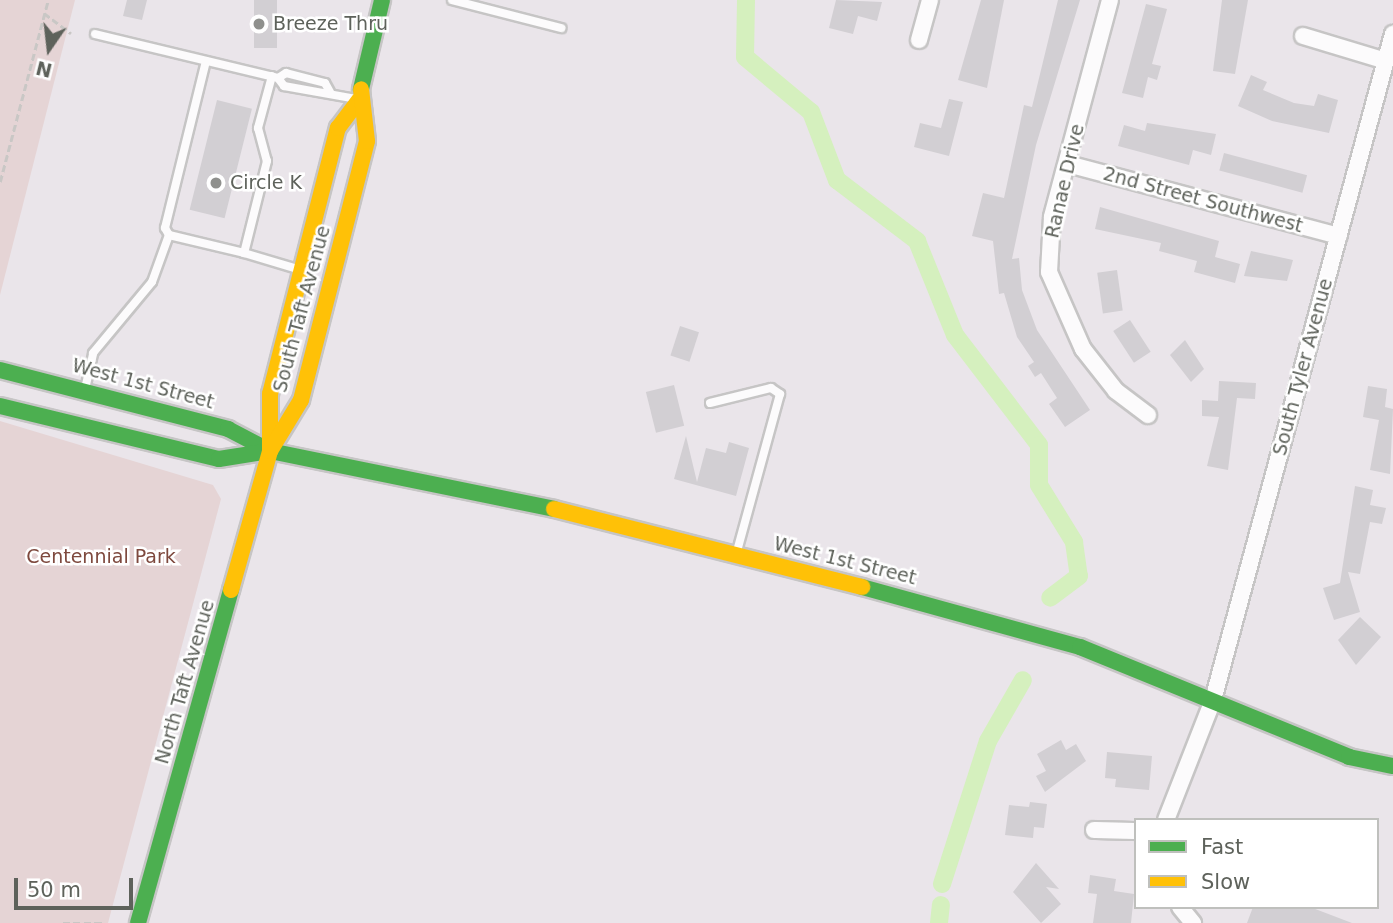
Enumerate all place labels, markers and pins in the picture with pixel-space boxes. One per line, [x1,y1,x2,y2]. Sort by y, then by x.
place label: Breeze Thru [273,13,388,35]
marker: Breeze Thru [251,16,267,32]
place label: Circle K [230,172,302,194]
marker: Circle K [208,175,224,191]

